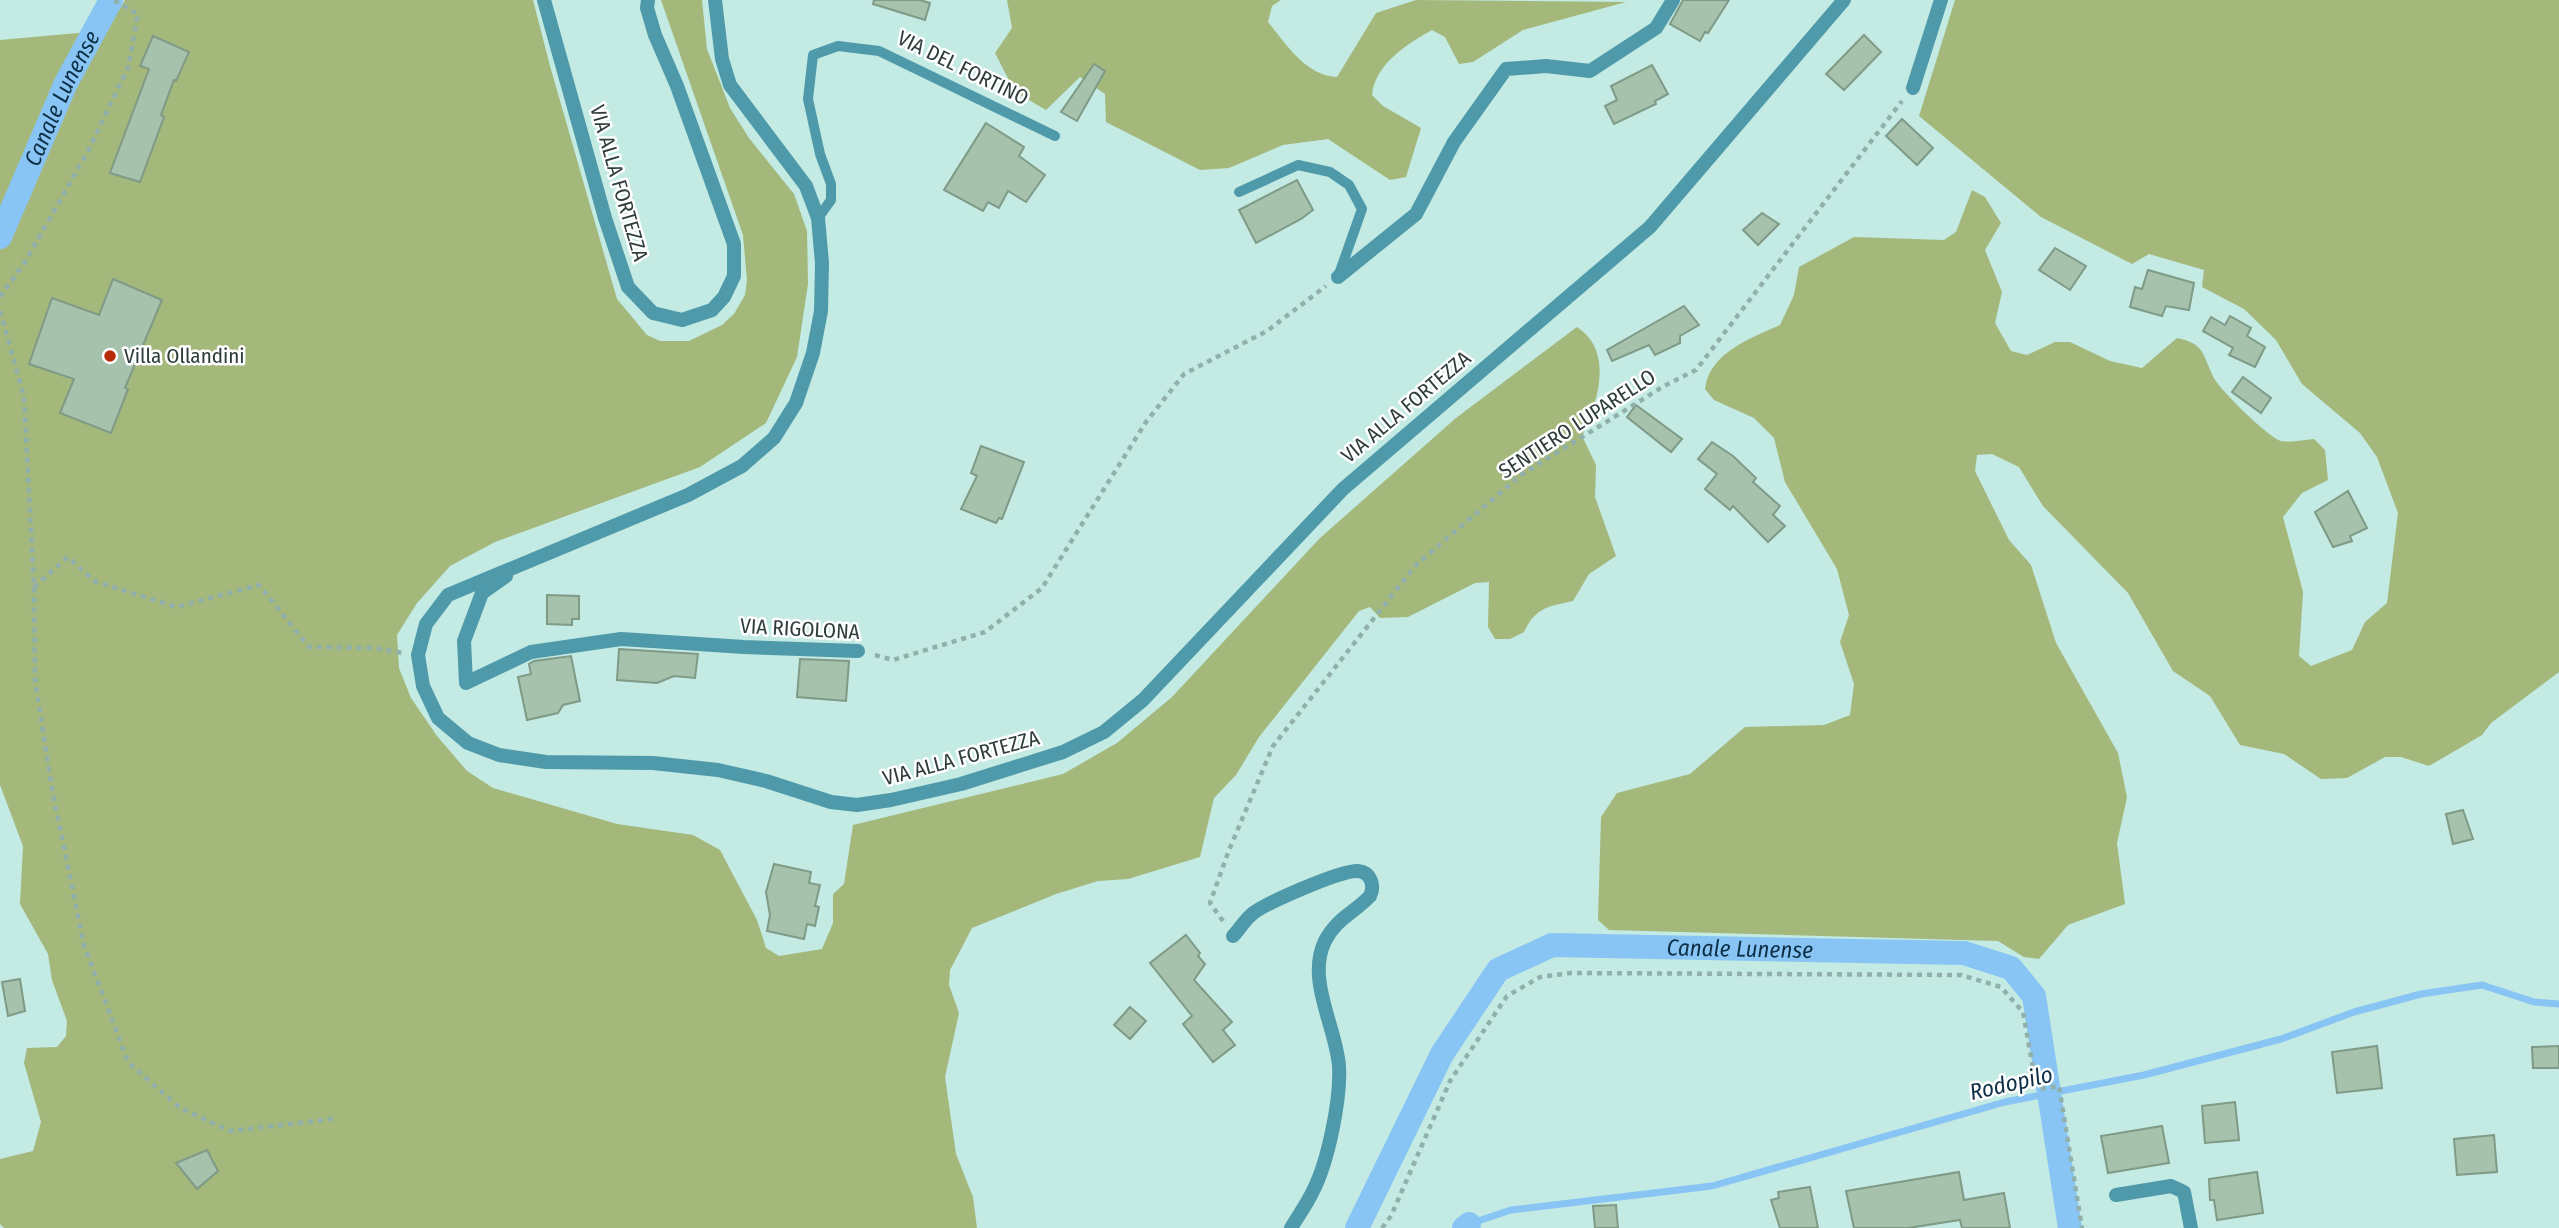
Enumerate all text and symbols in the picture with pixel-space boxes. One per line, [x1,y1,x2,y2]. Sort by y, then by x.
street label: VIA DEL FORTINO [893,25,1033,111]
water label: Canale Lunense [18,26,106,170]
street label: VIA ALLA FORTEZZA [584,102,654,264]
place label: Villa Ollandini [124,343,245,369]
street label: VIA ALLA FORTEZZA [1336,345,1476,469]
marker: Villa Ollandini [102,348,118,364]
street label: SENTIERO LUPARELLO [1494,364,1660,484]
street label: VIA RIGOLONA [740,613,860,645]
street label: VIA ALLA FORTEZZA [880,725,1042,791]
water label: Canale Lunense [1666,933,1813,964]
water label: Rodopilo [1967,1060,2055,1106]

